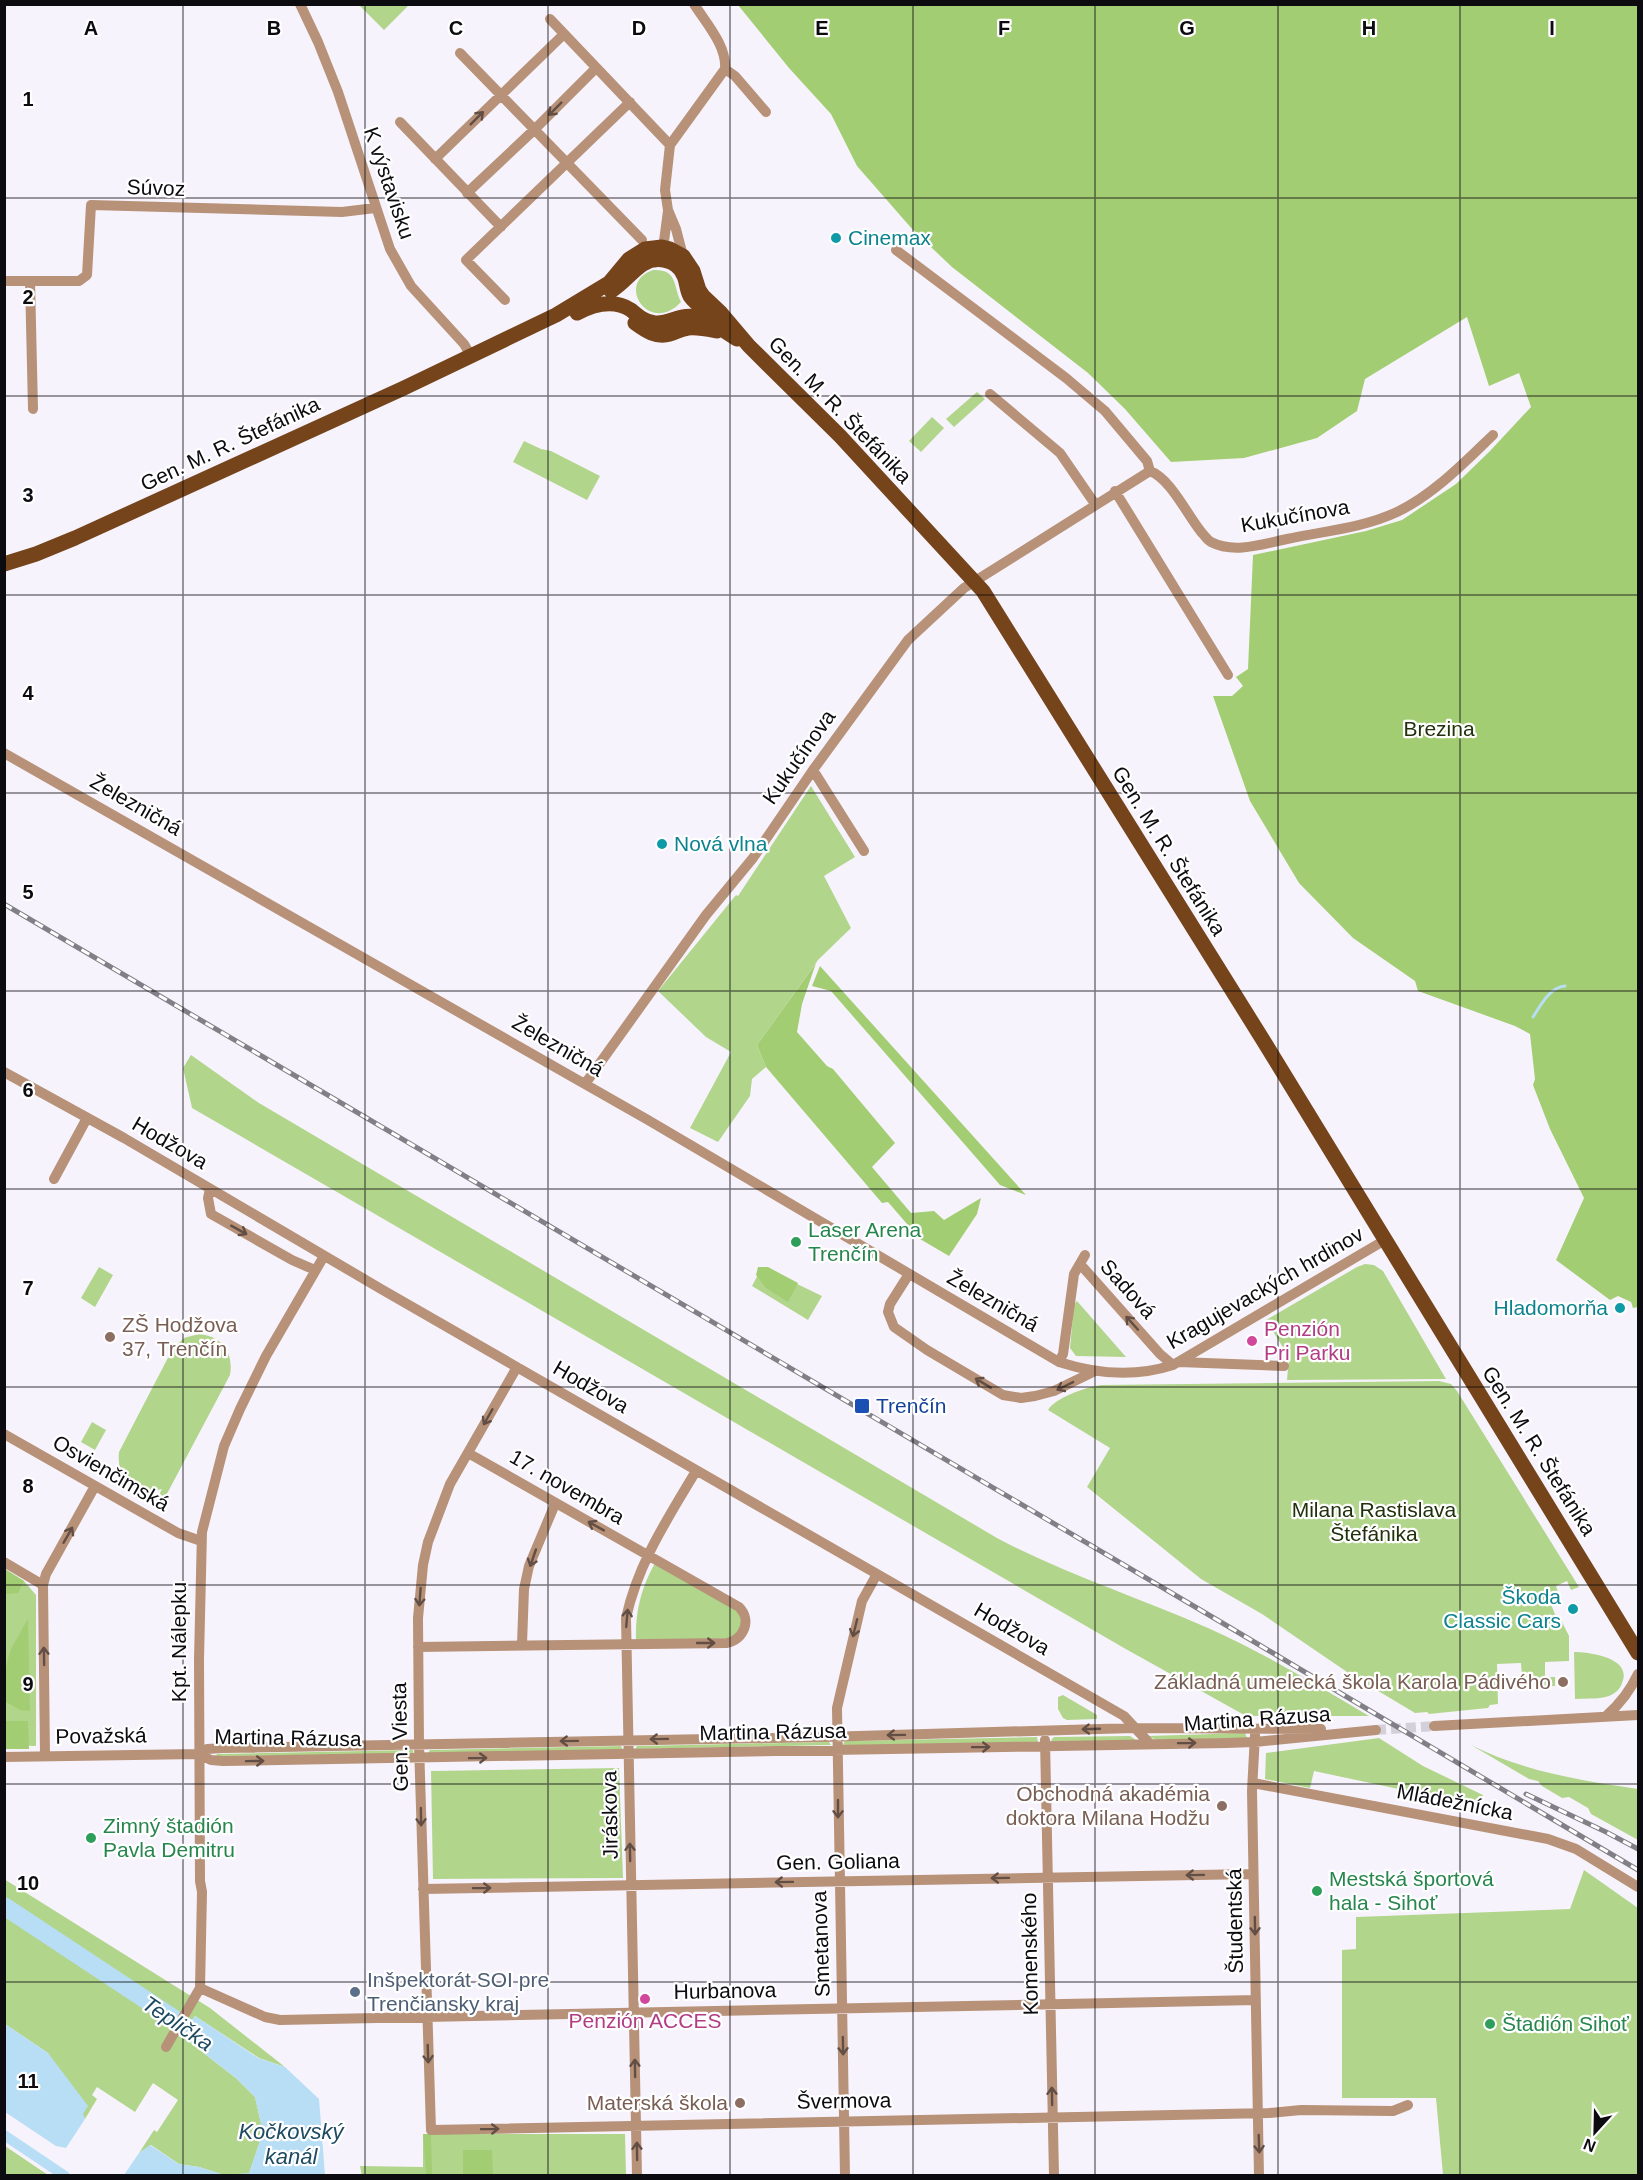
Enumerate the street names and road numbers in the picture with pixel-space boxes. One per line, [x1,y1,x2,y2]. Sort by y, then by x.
street label: K výstavisku [360,124,419,242]
street label: Súvoz [126,175,186,200]
street label: Gen. M. R. Štefánika [764,332,917,488]
street label: Gen. M. R. Štefánika [137,392,323,495]
street label: Kukučínova [1239,495,1351,536]
street label: Kukučínova [758,705,840,808]
street label: Gen. M. R. Štefánika [1108,762,1231,940]
street label: Železničná [87,769,186,840]
street label: Železničná [509,1010,608,1081]
street label: Hodžova [129,1112,212,1173]
street label: Kragujevackých hrdinov [1162,1222,1367,1353]
street label: Sadová [1096,1255,1161,1323]
street label: Železničná [944,1265,1043,1336]
street label: Hodžova [550,1356,633,1417]
street label: Gen. M. R. Štefánika [1478,1362,1601,1540]
street label: Osvienčimská [49,1430,174,1515]
street label: 17. novembra [506,1445,629,1529]
street label: Kpt. Nálepku [167,1582,190,1702]
street label: Hodžova [971,1598,1054,1659]
street label: Gen. Viesta [387,1682,412,1792]
street label: Martina Rázusa [1183,1702,1331,1735]
street label: Martina Rázusa [699,1719,847,1744]
street label: Považská [55,1723,147,1748]
street label: Martina Rázusa [214,1725,362,1750]
street label: Jiráskova [597,1770,622,1860]
street label: Mládežnícka [1395,1779,1515,1824]
street label: Gen. Goliana [776,1849,900,1874]
street label: Študentská [1222,1868,1247,1974]
street label: Smetanova [807,1890,834,1998]
street label: Komenského [1017,1893,1042,2015]
street label: Hurbanova [673,1978,777,2003]
street label: Švermova [797,2088,892,2113]

